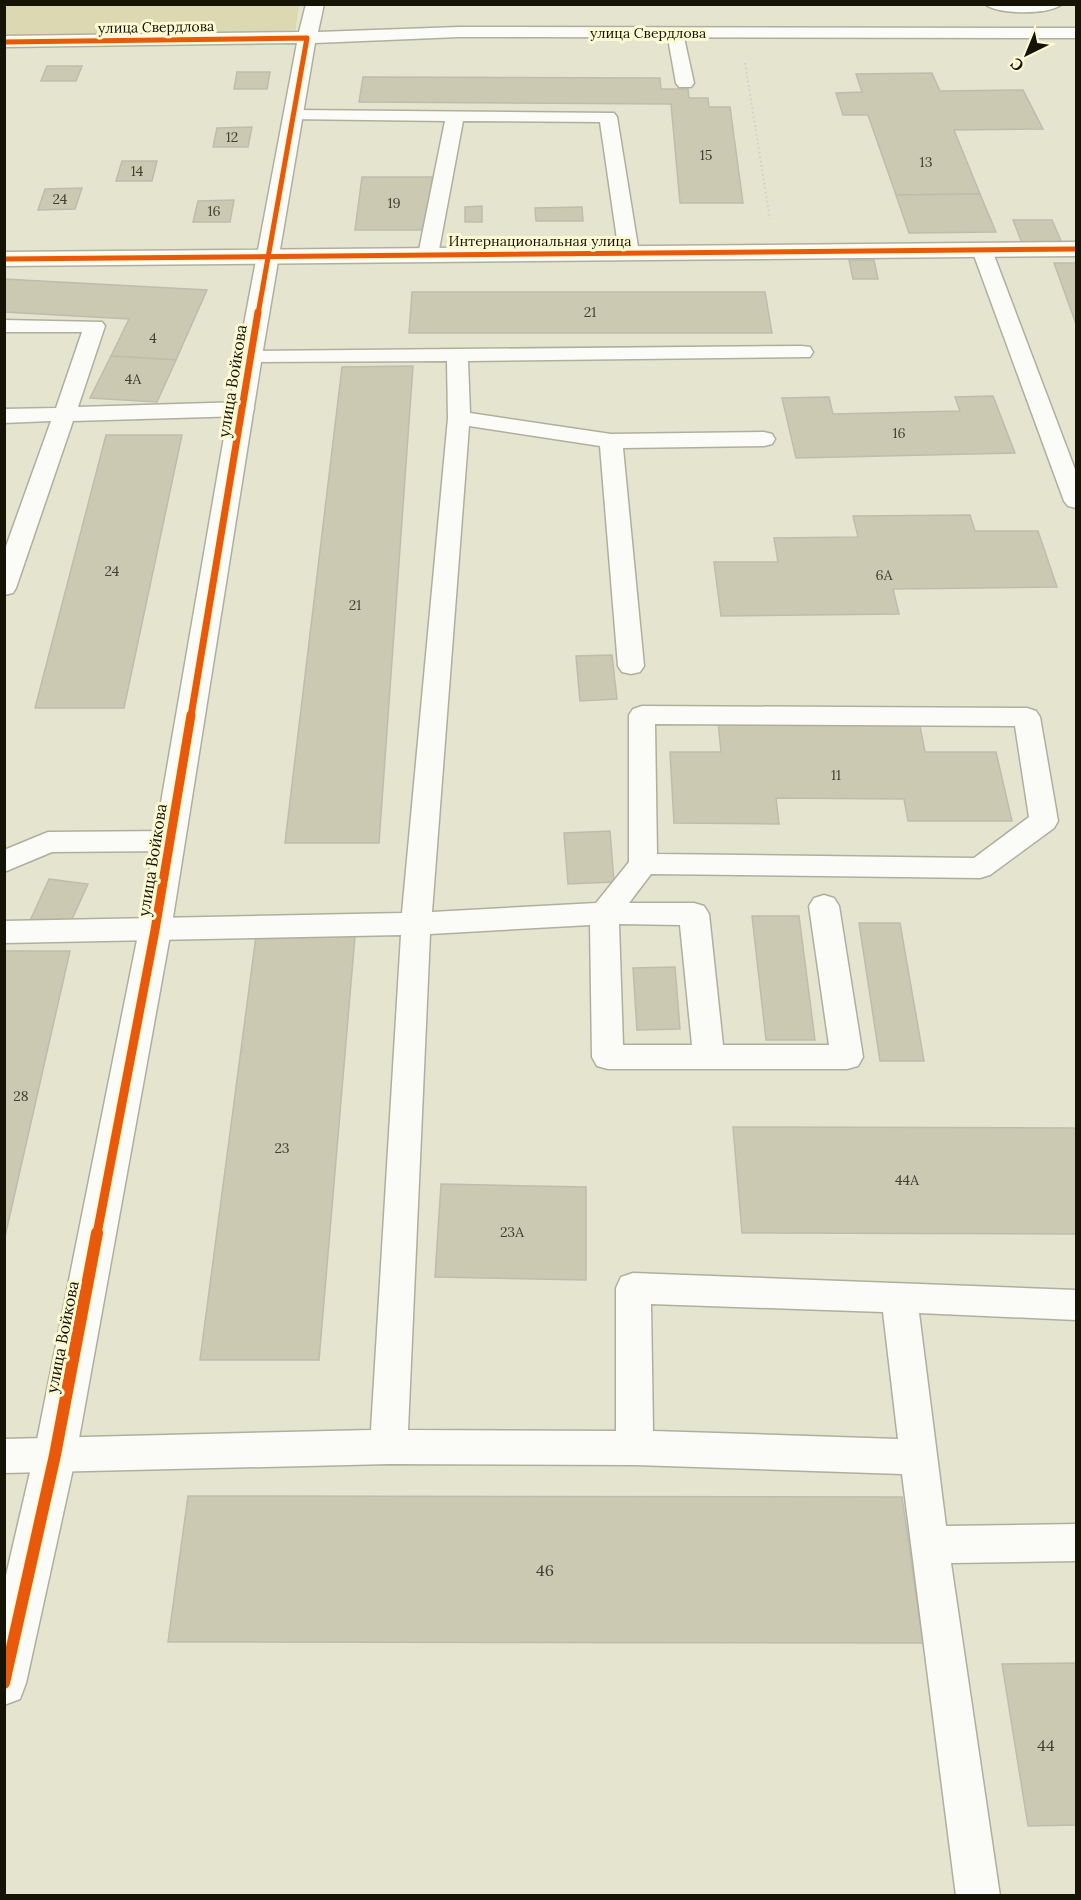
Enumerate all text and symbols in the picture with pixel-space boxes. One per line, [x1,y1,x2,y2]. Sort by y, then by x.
street label: улица Свердлова [98,17,214,37]
street label: улица Свердлова [590,24,706,42]
north arrow [997,24,1057,84]
text: С [1006,54,1028,76]
house number: 12 [226,128,238,146]
house number: 15 [700,146,712,164]
house number: 13 [920,153,933,171]
house number: 14 [131,162,144,180]
house number: 24 [53,190,68,208]
house number: 19 [387,194,401,212]
house number: 16 [207,202,221,220]
street label: Интернациональная улица [449,232,631,250]
house number: 21 [584,303,596,321]
street label: улица Войкова [213,323,251,439]
house number: 4 [149,329,157,347]
house number: 4А [125,370,141,388]
house number: 16 [892,424,906,442]
house number: 24 [105,562,120,580]
house number: 6А [876,566,893,584]
house number: 21 [349,596,361,614]
house number: 11 [831,766,841,784]
street label: улица Войкова [133,802,171,918]
house number: 28 [13,1087,29,1105]
house number: 23 [274,1139,290,1157]
house number: 44А [895,1171,919,1189]
house number: 23А [500,1223,524,1241]
street label: улица Войкова [41,1279,83,1395]
house number: 46 [536,1560,554,1580]
house number: 44 [1037,1735,1055,1755]

